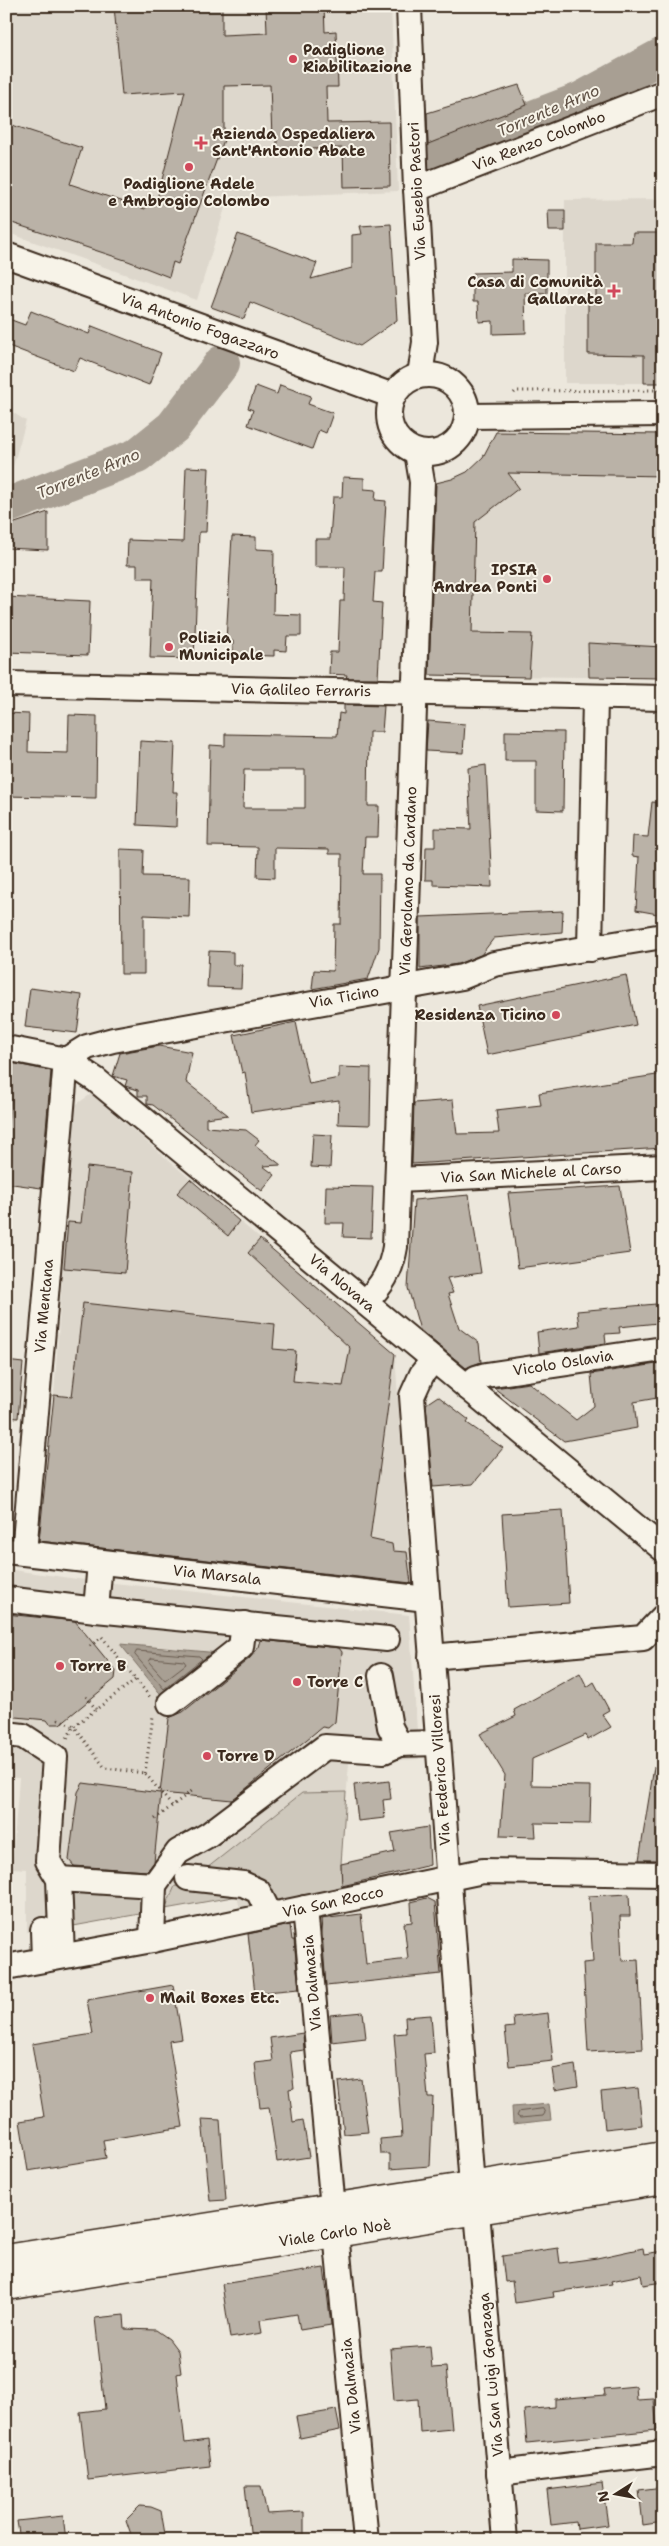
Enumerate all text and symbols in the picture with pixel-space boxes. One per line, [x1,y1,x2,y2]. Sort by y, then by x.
place label: Padiglione Riabilitazione [303,40,412,77]
marker: Padiglione Riabilitazione [287,53,299,65]
water label: Torrente Arno [494,79,603,142]
street label: Via Renzo Colombo [470,106,608,176]
street label: Via Eusebio Pastori [403,121,431,261]
place label: Azienda Ospedaliera Sant'Antonio Abate [212,124,376,161]
marker: Azienda Ospedaliera Sant'Antonio Abate [194,136,208,150]
marker: Padiglione Adele e Ambrogio Colombo [183,161,195,173]
place label: Padiglione Adele e Ambrogio Colombo [108,174,270,211]
place label: Casa di Comunità Gallarate [467,272,604,309]
marker: Casa di Comunità Gallarate [607,284,621,298]
street label: Via Antonio Fogazzaro [118,288,282,364]
water label: Torrente Arno [34,443,143,504]
place label: IPSIA Andrea Ponti [433,560,537,597]
marker: IPSIA Andrea Ponti [541,573,553,585]
place label: Polizia Municipale [179,628,264,665]
marker: Polizia Municipale [163,641,175,653]
street label: Via Galileo Ferraris [231,679,371,701]
street label: Via Gerolamo da Cardano [395,786,421,976]
street label: Via Ticino [307,981,381,1013]
place label: Residenza Ticino [415,1005,546,1025]
marker: Residenza Ticino [550,1009,562,1021]
street label: Via San Michele al Carso [440,1158,622,1188]
street label: Via Novara [305,1249,380,1317]
street label: Via Mentana [30,1258,58,1354]
street label: Vicolo Oslavia [511,1345,615,1381]
street label: Via Marsala [172,1560,263,1590]
place label: Torre B [70,1656,126,1676]
marker: Torre B [54,1660,66,1672]
place label: Torre C [307,1672,363,1692]
marker: Torre C [291,1676,303,1688]
street label: Via Federico Villoresi [425,1693,455,1847]
place label: Torre D [217,1746,275,1766]
marker: Torre D [201,1750,213,1762]
street label: Via San Rocco [281,1882,385,1922]
street label: Via Dalmazia [298,1934,326,2032]
place label: Mail Boxes Etc. [160,1988,279,2008]
marker: Mail Boxes Etc. [144,1992,156,2004]
street label: Viale Carlo Noè [277,2214,393,2252]
street label: Via San Luigi Gonzaga [474,2291,508,2458]
street label: Via Dalmazia [336,2337,366,2435]
north arrow [592,2468,642,2518]
text: N [593,2489,613,2504]

